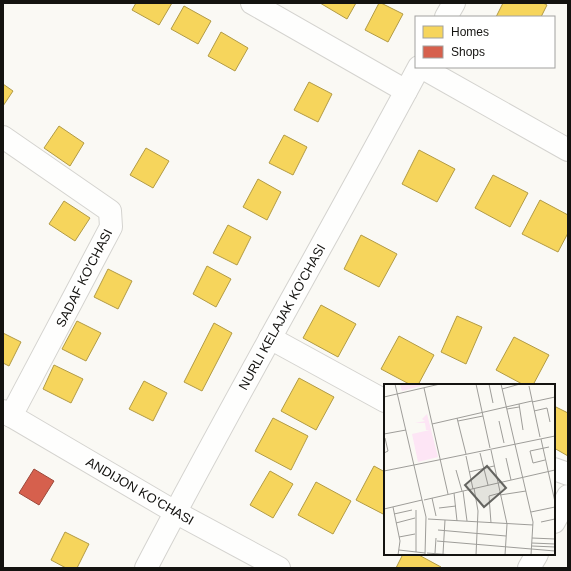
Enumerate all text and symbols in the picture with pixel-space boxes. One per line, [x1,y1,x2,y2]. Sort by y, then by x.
legend [415,16,555,68]
text: Homes [451,25,489,39]
text: Shops [451,45,485,59]
street label: SADAF KO'CHASI [53,227,115,329]
street label: NURLI KELAJAK KO'CHASI [236,242,328,392]
inset map [384,384,555,555]
street label: ANDIJON KO'CHASI [84,454,196,528]

